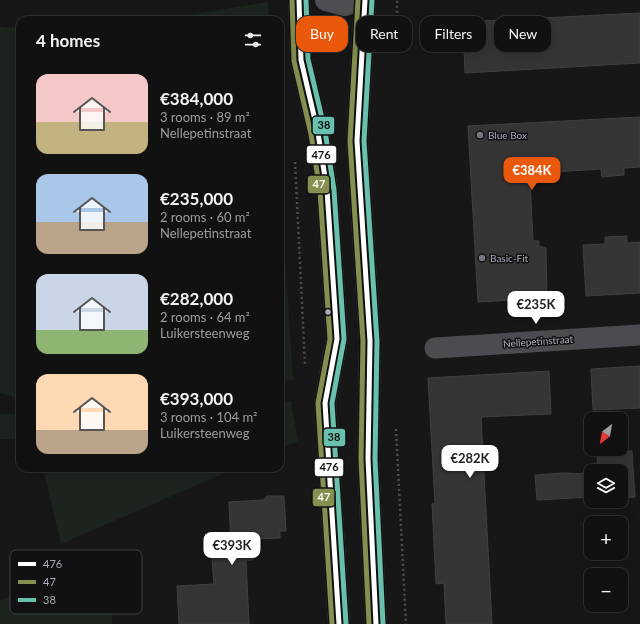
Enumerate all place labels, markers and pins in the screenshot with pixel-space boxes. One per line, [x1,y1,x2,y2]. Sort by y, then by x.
place label: Blue Box [488,129,527,141]
marker: Blue Box [475,130,485,140]
pin: €384K [504,157,560,191]
place label: Basic-Fit [490,252,529,264]
marker: Basic-Fit [477,253,487,263]
pin: €235K [508,291,564,325]
unlabelled marker [323,307,333,317]
pin: €282K [442,445,498,479]
pin: €393K [204,532,260,566]

